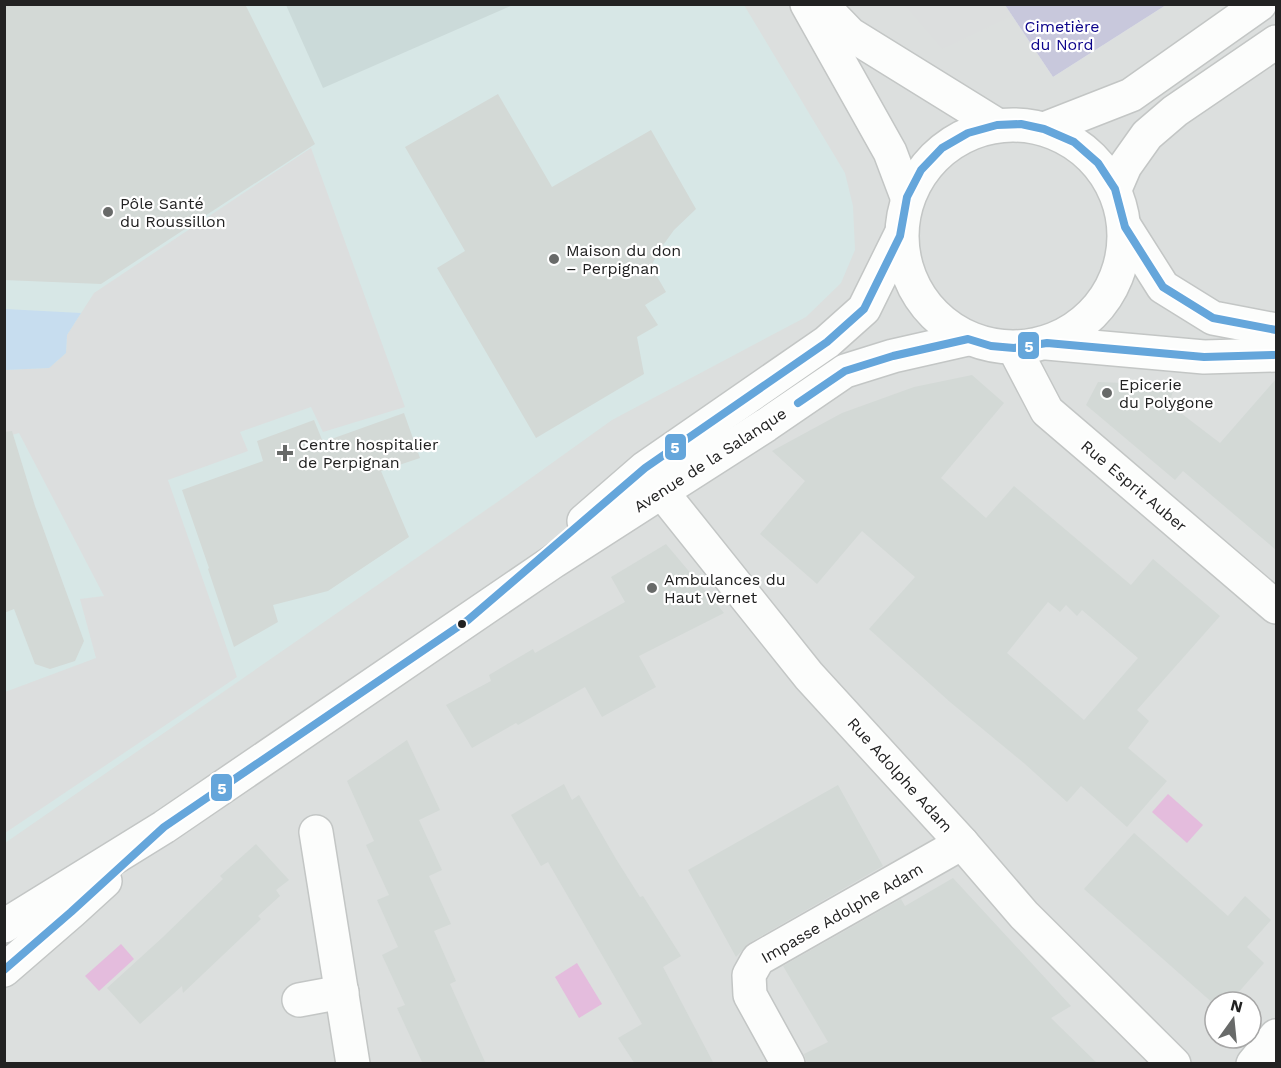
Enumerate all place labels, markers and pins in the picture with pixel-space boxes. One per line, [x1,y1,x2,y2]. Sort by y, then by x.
place label: Pôle Santé du Roussillon [120,194,226,231]
marker: Pôle Santé du Roussillon [101,205,115,219]
place label: Maison du don – Perpignan [566,241,681,278]
marker: Maison du don – Perpignan [547,252,561,266]
place label: Epicerie du Polygone [1119,375,1214,412]
marker: Epicerie du Polygone [1100,386,1114,400]
place label: Centre hospitalier de Perpignan [298,435,439,472]
marker: Centre hospitalier de Perpignan [276,444,294,462]
place label: Ambulances du Haut Vernet [664,570,786,607]
marker: Ambulances du Haut Vernet [645,581,659,595]
unlabelled marker [456,618,468,630]

